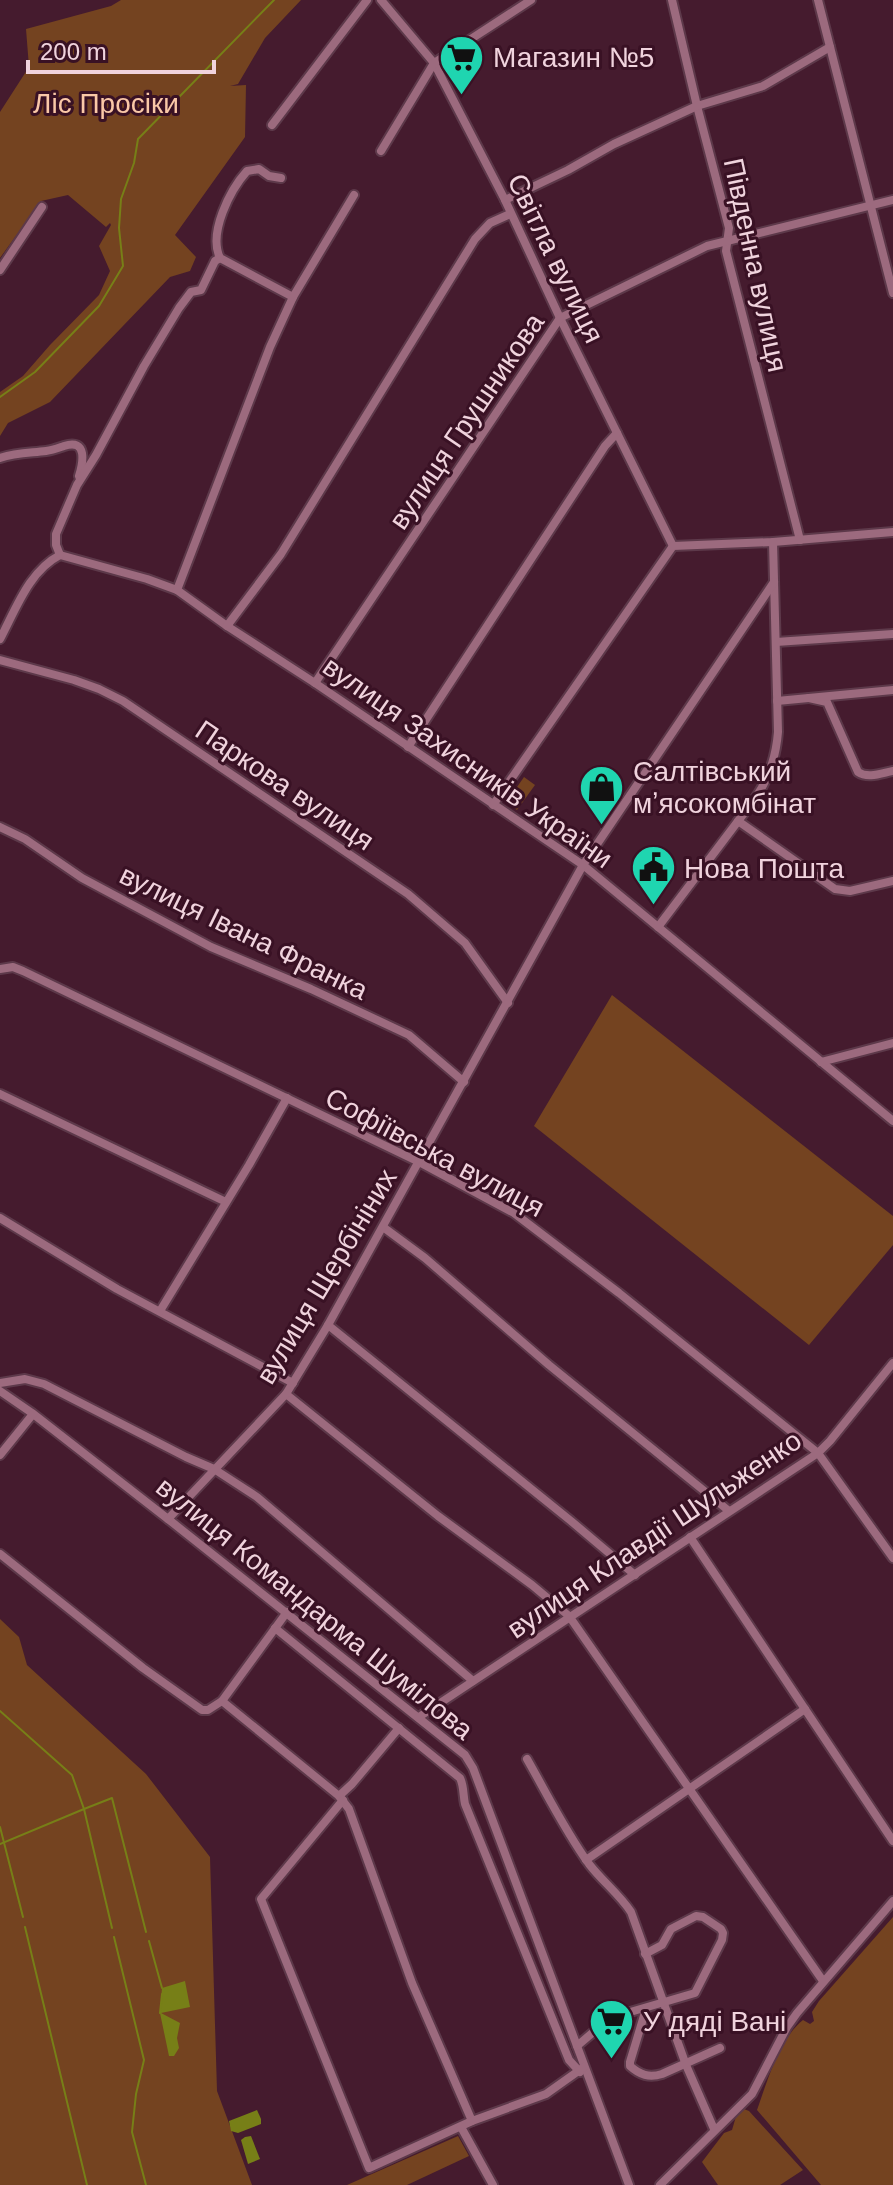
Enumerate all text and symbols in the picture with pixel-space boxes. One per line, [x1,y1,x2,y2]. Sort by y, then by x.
scale bar [28,24,214,74]
supermarket icon: Магазин №5 [438,33,486,96]
text: 200 m [40,38,107,65]
place label: Магазин №5 [493,42,654,73]
park label: Ліс Просіки [33,88,179,119]
street label: Південна вулиця [718,155,793,375]
street label: Світла вулиця [501,169,610,348]
street label: вулиця Грушникова [383,307,550,535]
street label: вулиця Захисників України [317,651,618,874]
street label: Паркова вулиця [190,714,380,856]
place label: Салтівський мʼясокомбінат [633,756,816,819]
shop icon: Салтівський мʼясокомбінат [578,763,626,826]
public building icon: Нова Пошта [629,844,677,907]
place label: Нова Пошта [684,853,844,884]
street label: вулиця Івана Франка [115,859,373,1006]
street label: Софіївська вулиця [320,1082,549,1223]
street label: вулиця Щербініних [250,1163,403,1389]
street label: вулиця Клавдії Шульженко [502,1424,807,1644]
street label: вулиця Командарма Шумілова [150,1471,479,1746]
supermarket icon: У дяді Вані [588,1997,636,2060]
place label: У дяді Вані [643,2006,786,2037]

